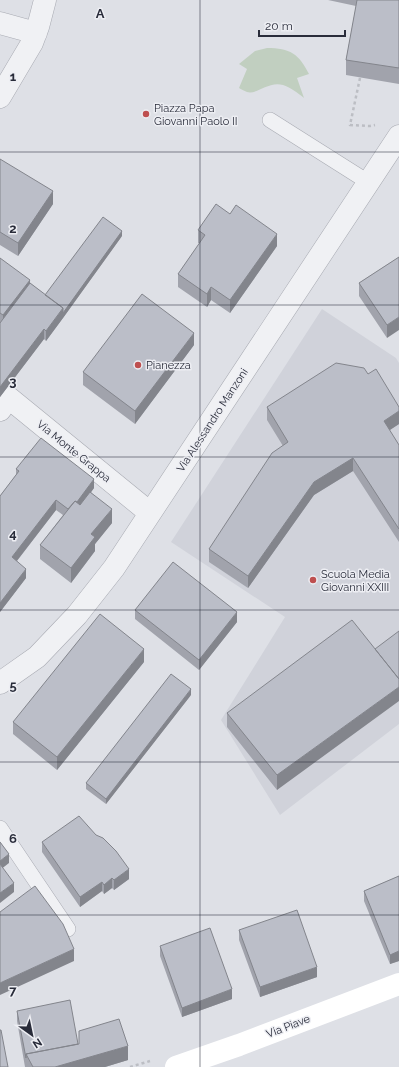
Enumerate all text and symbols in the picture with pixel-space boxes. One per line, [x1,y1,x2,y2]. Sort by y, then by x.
text: A [96,6,105,21]
scale bar [259,12,345,38]
text: 20 m [265,19,293,33]
text: 1 [10,69,17,84]
place label: Piazza Papa Giovanni Paolo II [154,102,237,128]
marker: Piazza Papa Giovanni Paolo II [141,109,151,119]
text: 2 [9,221,17,236]
place label: Pianezza [146,359,191,372]
marker: Pianezza [133,360,143,370]
street label: Via Alessandro Manzoni [174,366,251,474]
text: 3 [9,374,17,389]
street label: Via Monte Grappa [34,418,113,485]
text: 4 [9,526,17,541]
place label: Scuola Media Giovanni XXIII [321,568,390,594]
marker: Scuola Media Giovanni XXIII [308,575,318,585]
text: 5 [9,678,17,693]
text: 6 [9,831,17,846]
text: 7 [9,983,17,998]
street label: Via Piave [264,1012,312,1041]
north arrow [12,1015,52,1055]
text: N [30,1035,44,1051]

